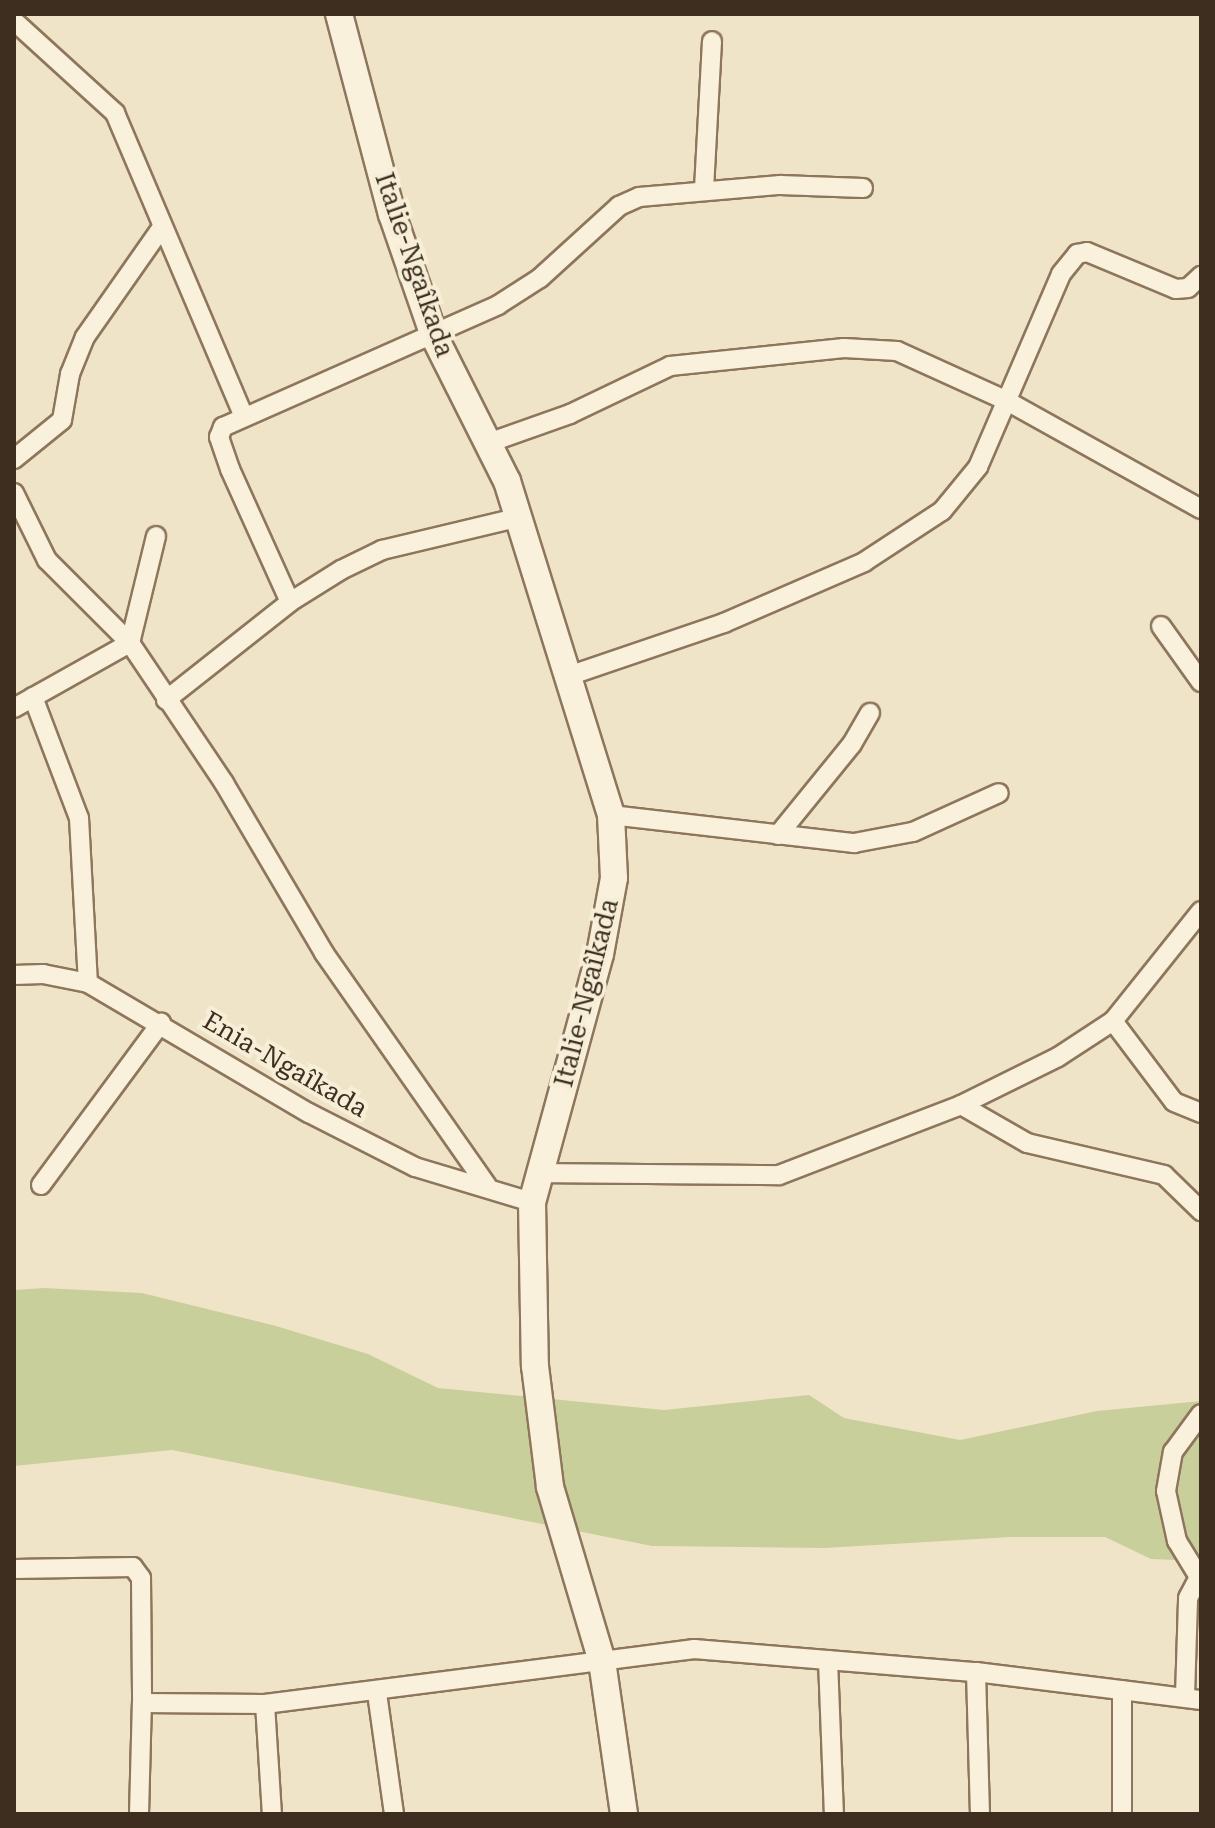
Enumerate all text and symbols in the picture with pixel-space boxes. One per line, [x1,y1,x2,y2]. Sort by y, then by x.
street label: Italie-Ngaîkada [368,169,460,361]
street label: Italie-Ngaîkada [549,896,625,1090]
street label: Enia-Ngaîkada [197,1005,373,1125]

